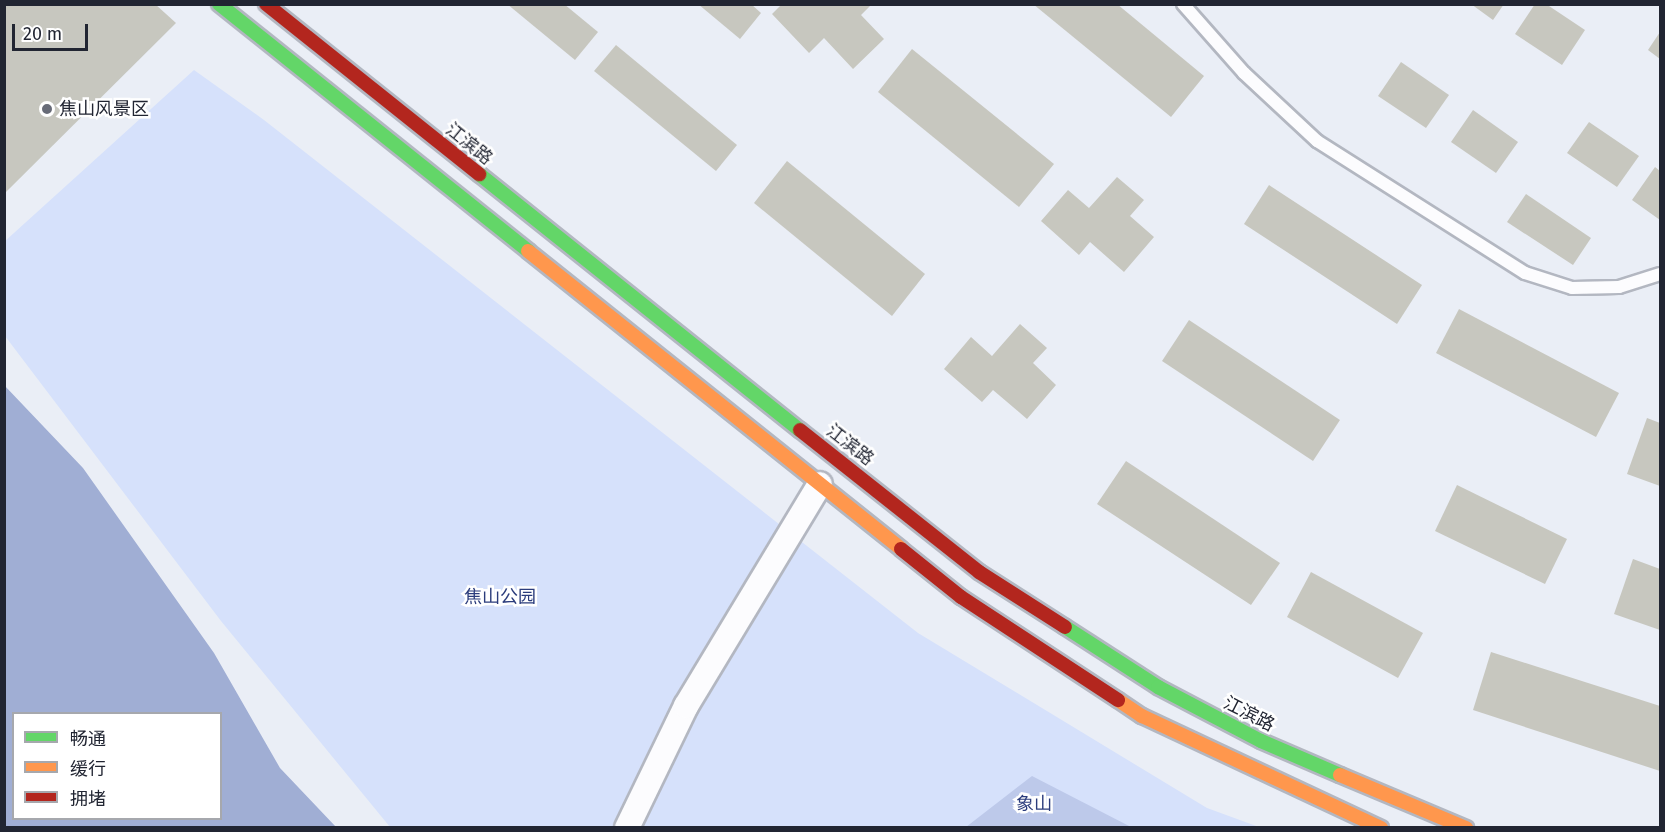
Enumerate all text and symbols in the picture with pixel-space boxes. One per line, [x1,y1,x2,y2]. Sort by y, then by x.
scale bar [15,12,92,50]
text: 20 m [23,23,62,45]
place label: 焦山风景区 [59,98,149,120]
marker: 焦山风景区 [40,102,54,116]
street label: 江滨路 [441,119,497,169]
street label: 江滨路 [822,420,878,470]
park label: 焦山公园 [464,586,536,608]
street label: 江滨路 [1220,692,1278,736]
legend [12,712,222,820]
text: 畅通 [70,728,106,750]
text: 缓行 [70,758,106,780]
text: 拥堵 [70,788,106,810]
park label: 象山 [1016,793,1052,815]

